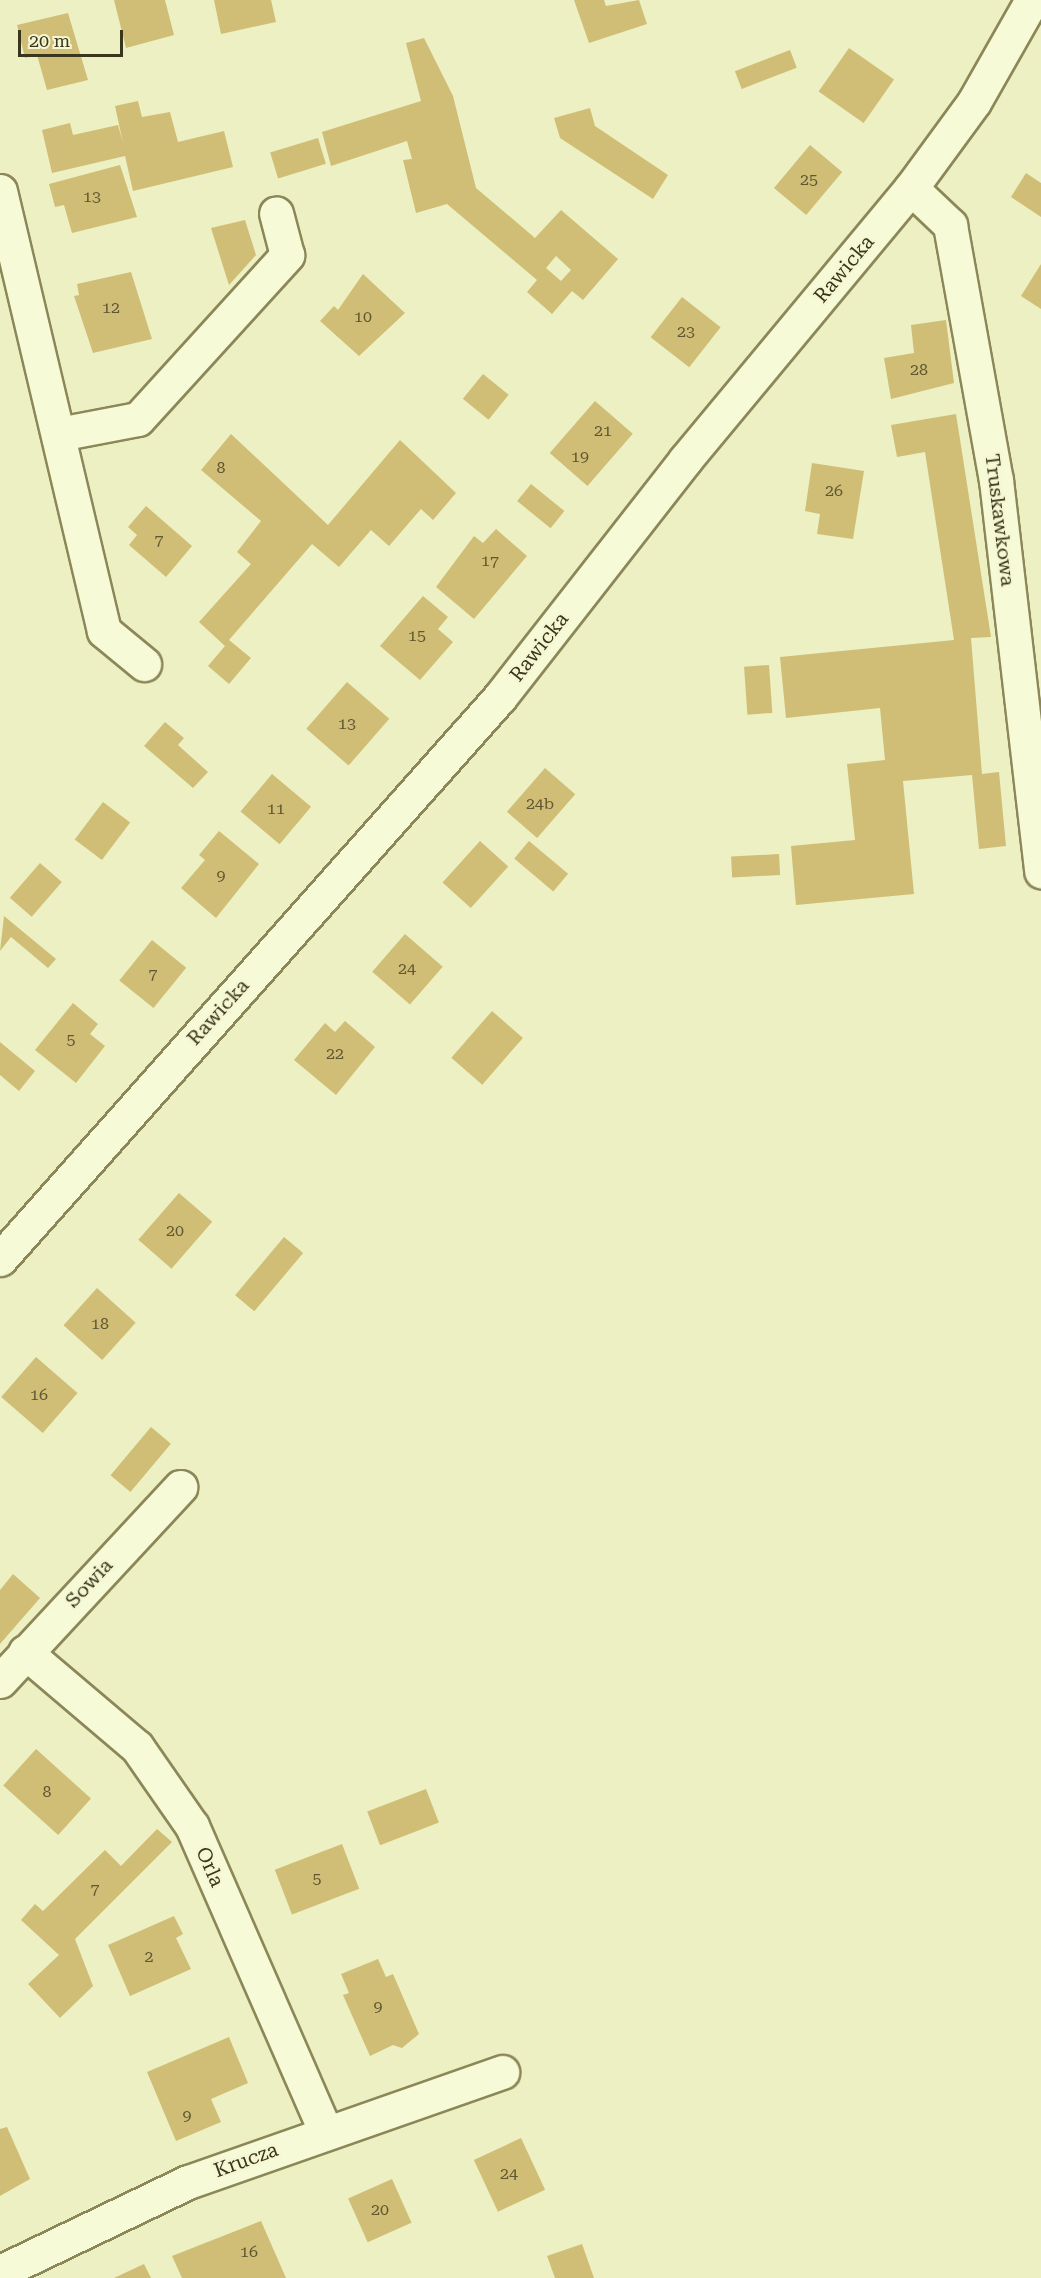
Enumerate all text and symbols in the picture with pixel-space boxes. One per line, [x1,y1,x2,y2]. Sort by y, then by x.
scale bar [21,18,126,56]
text: 20 m [29,30,70,51]
house number: 25 [800,170,818,190]
house number: 13 [83,187,101,207]
street label: Rawicka [809,230,879,308]
house number: 12 [102,298,120,318]
house number: 10 [354,307,372,327]
house number: 23 [677,322,695,342]
house number: 28 [910,360,928,380]
house number: 21 [594,421,612,441]
house number: 19 [571,447,589,467]
street label: Truskawkowa [980,452,1020,588]
house number: 8 [217,458,225,478]
house number: 26 [825,481,843,501]
house number: 7 [155,530,163,550]
house number: 17 [481,551,499,571]
street label: Rawicka [505,608,573,686]
house number: 15 [408,626,426,646]
house number: 13 [338,714,356,734]
house number: 24b [526,794,554,814]
house number: 11 [267,799,285,819]
house number: 9 [217,866,225,886]
house number: 24 [398,959,416,979]
house number: 7 [149,964,157,984]
street label: Rawicka [182,974,254,1050]
house number: 5 [67,1030,75,1050]
house number: 22 [326,1044,344,1064]
house number: 20 [166,1221,184,1241]
house number: 18 [91,1314,109,1334]
house number: 16 [30,1385,48,1405]
street label: Sowia [60,1553,118,1613]
house number: 8 [43,1782,51,1802]
street label: Orla [191,1843,229,1891]
house number: 5 [313,1869,321,1889]
house number: 7 [91,1879,99,1899]
house number: 2 [145,1947,153,1967]
house number: 9 [374,1997,382,2017]
house number: 9 [183,2106,191,2126]
street label: Krucza [211,2137,281,2183]
house number: 24 [500,2164,518,2184]
house number: 20 [371,2200,389,2220]
house number: 16 [240,2242,258,2262]

